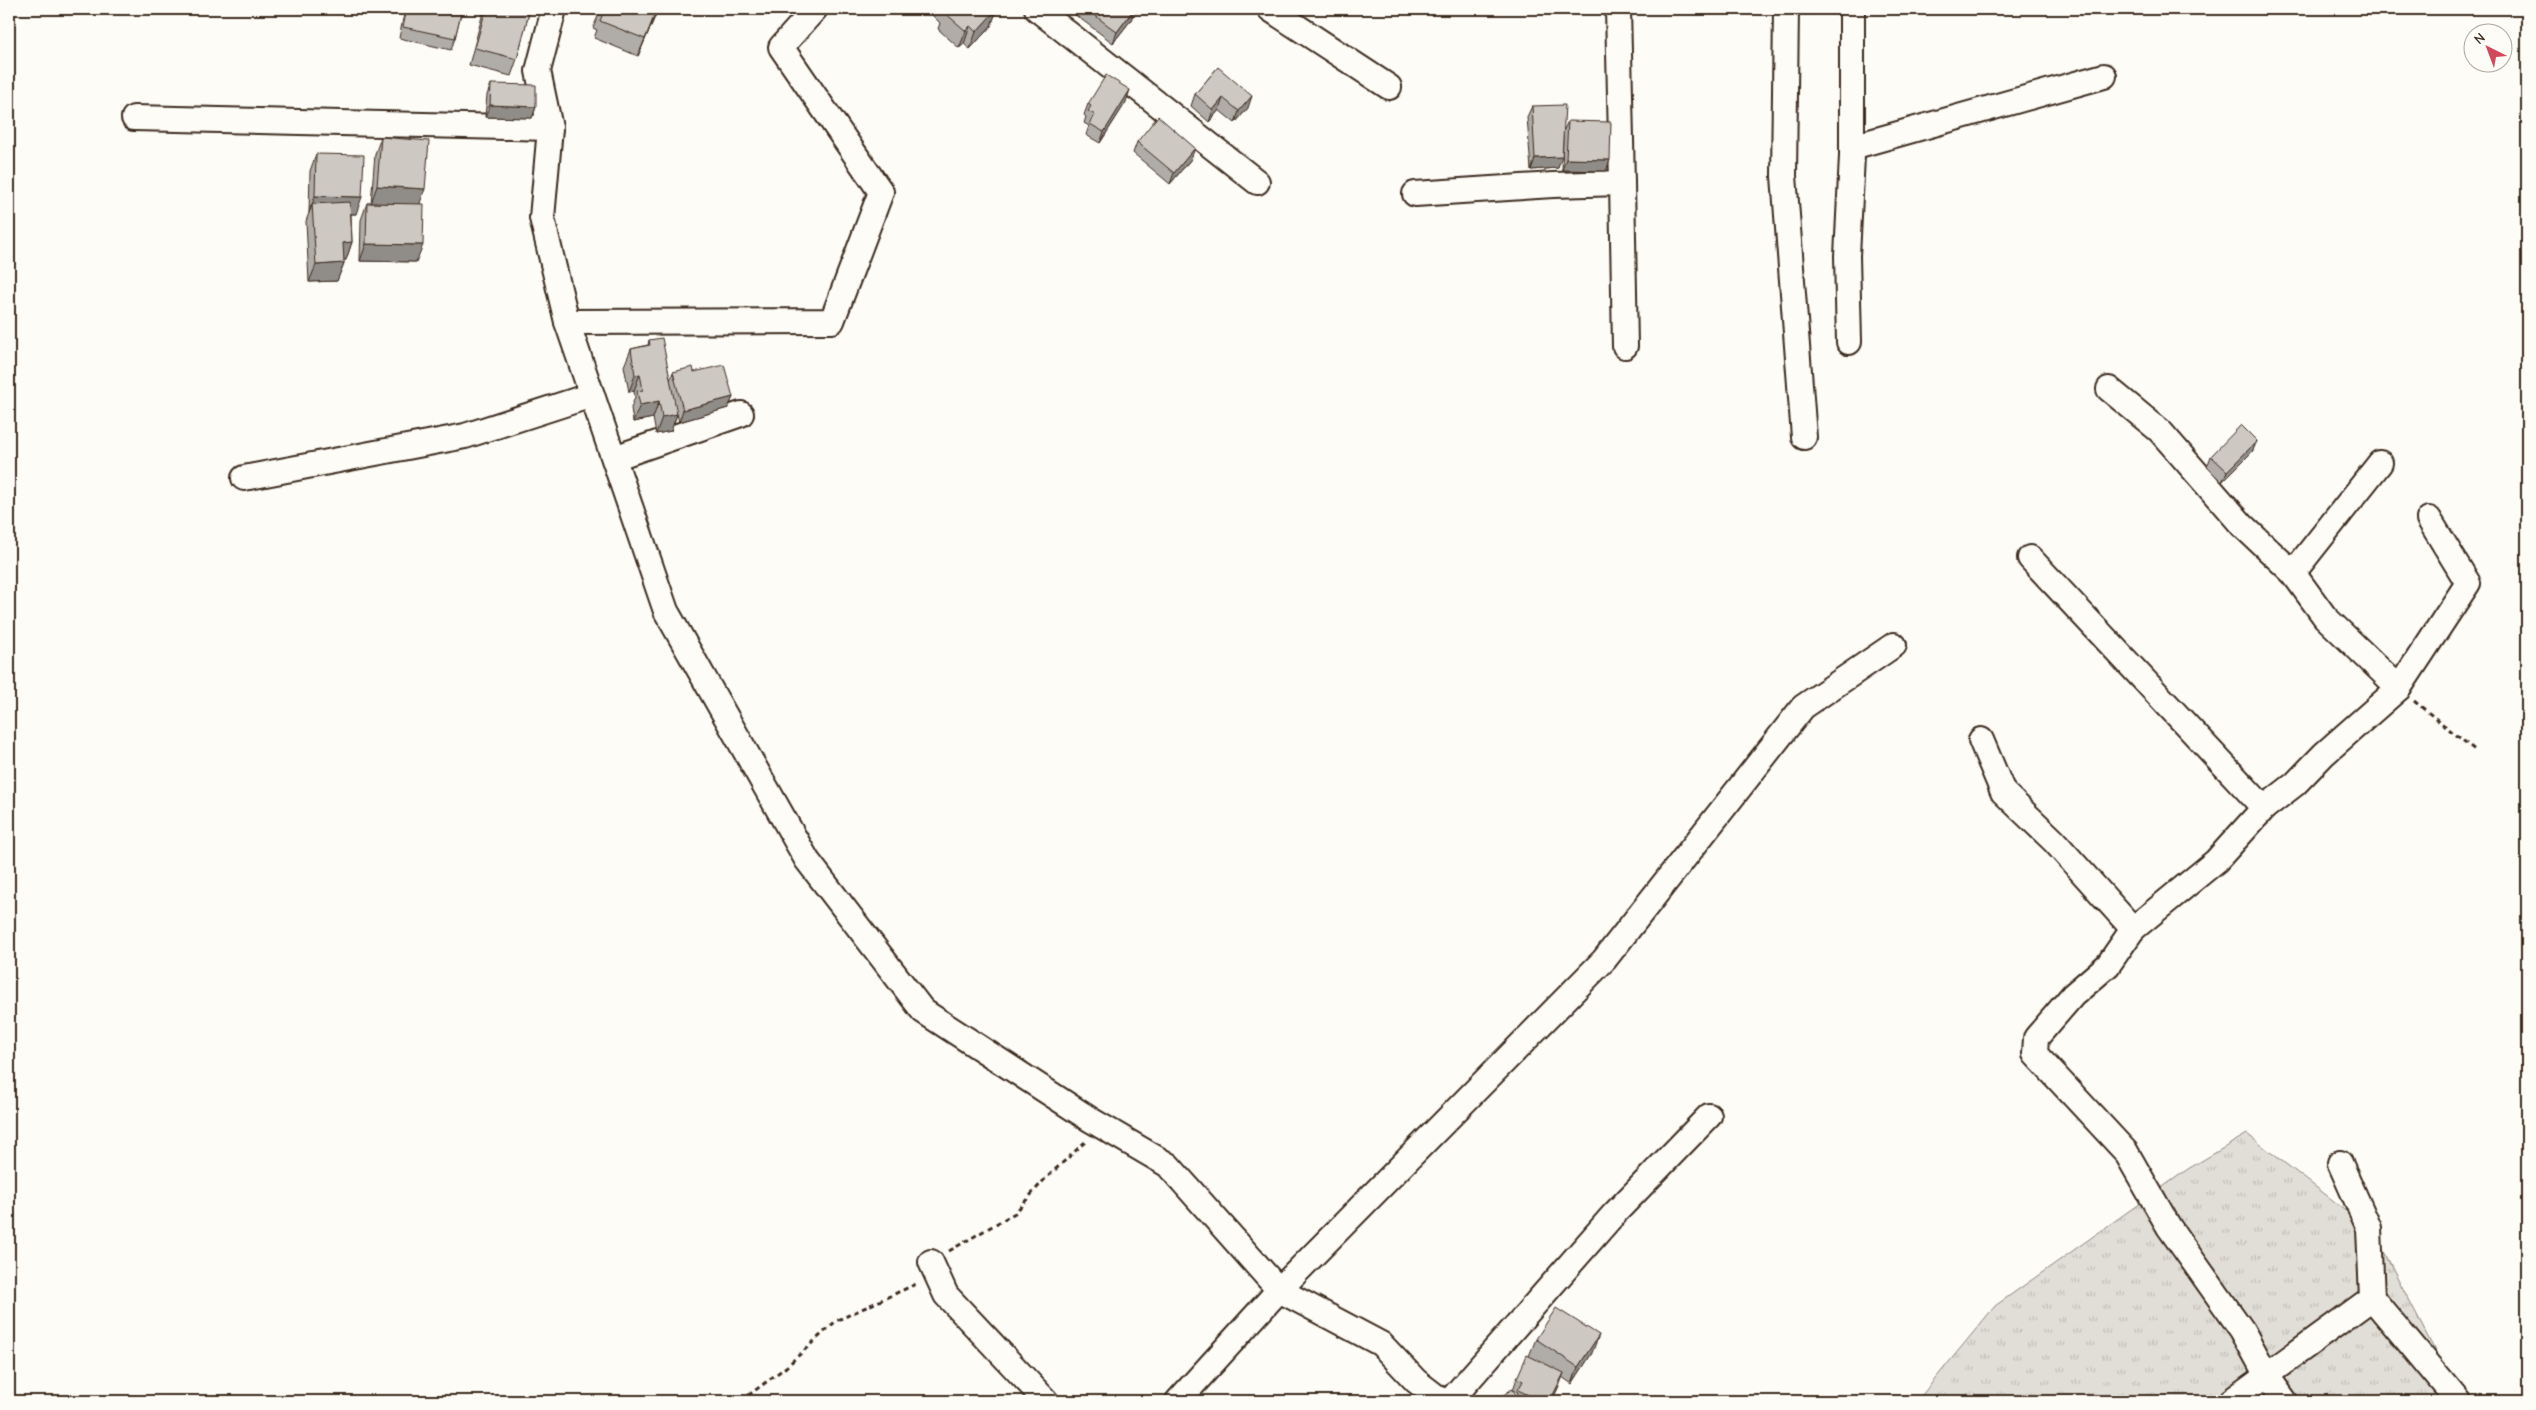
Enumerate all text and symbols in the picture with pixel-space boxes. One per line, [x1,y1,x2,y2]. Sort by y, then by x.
north arrow [2464,22,2514,72]
text: N [2471,29,2489,48]

